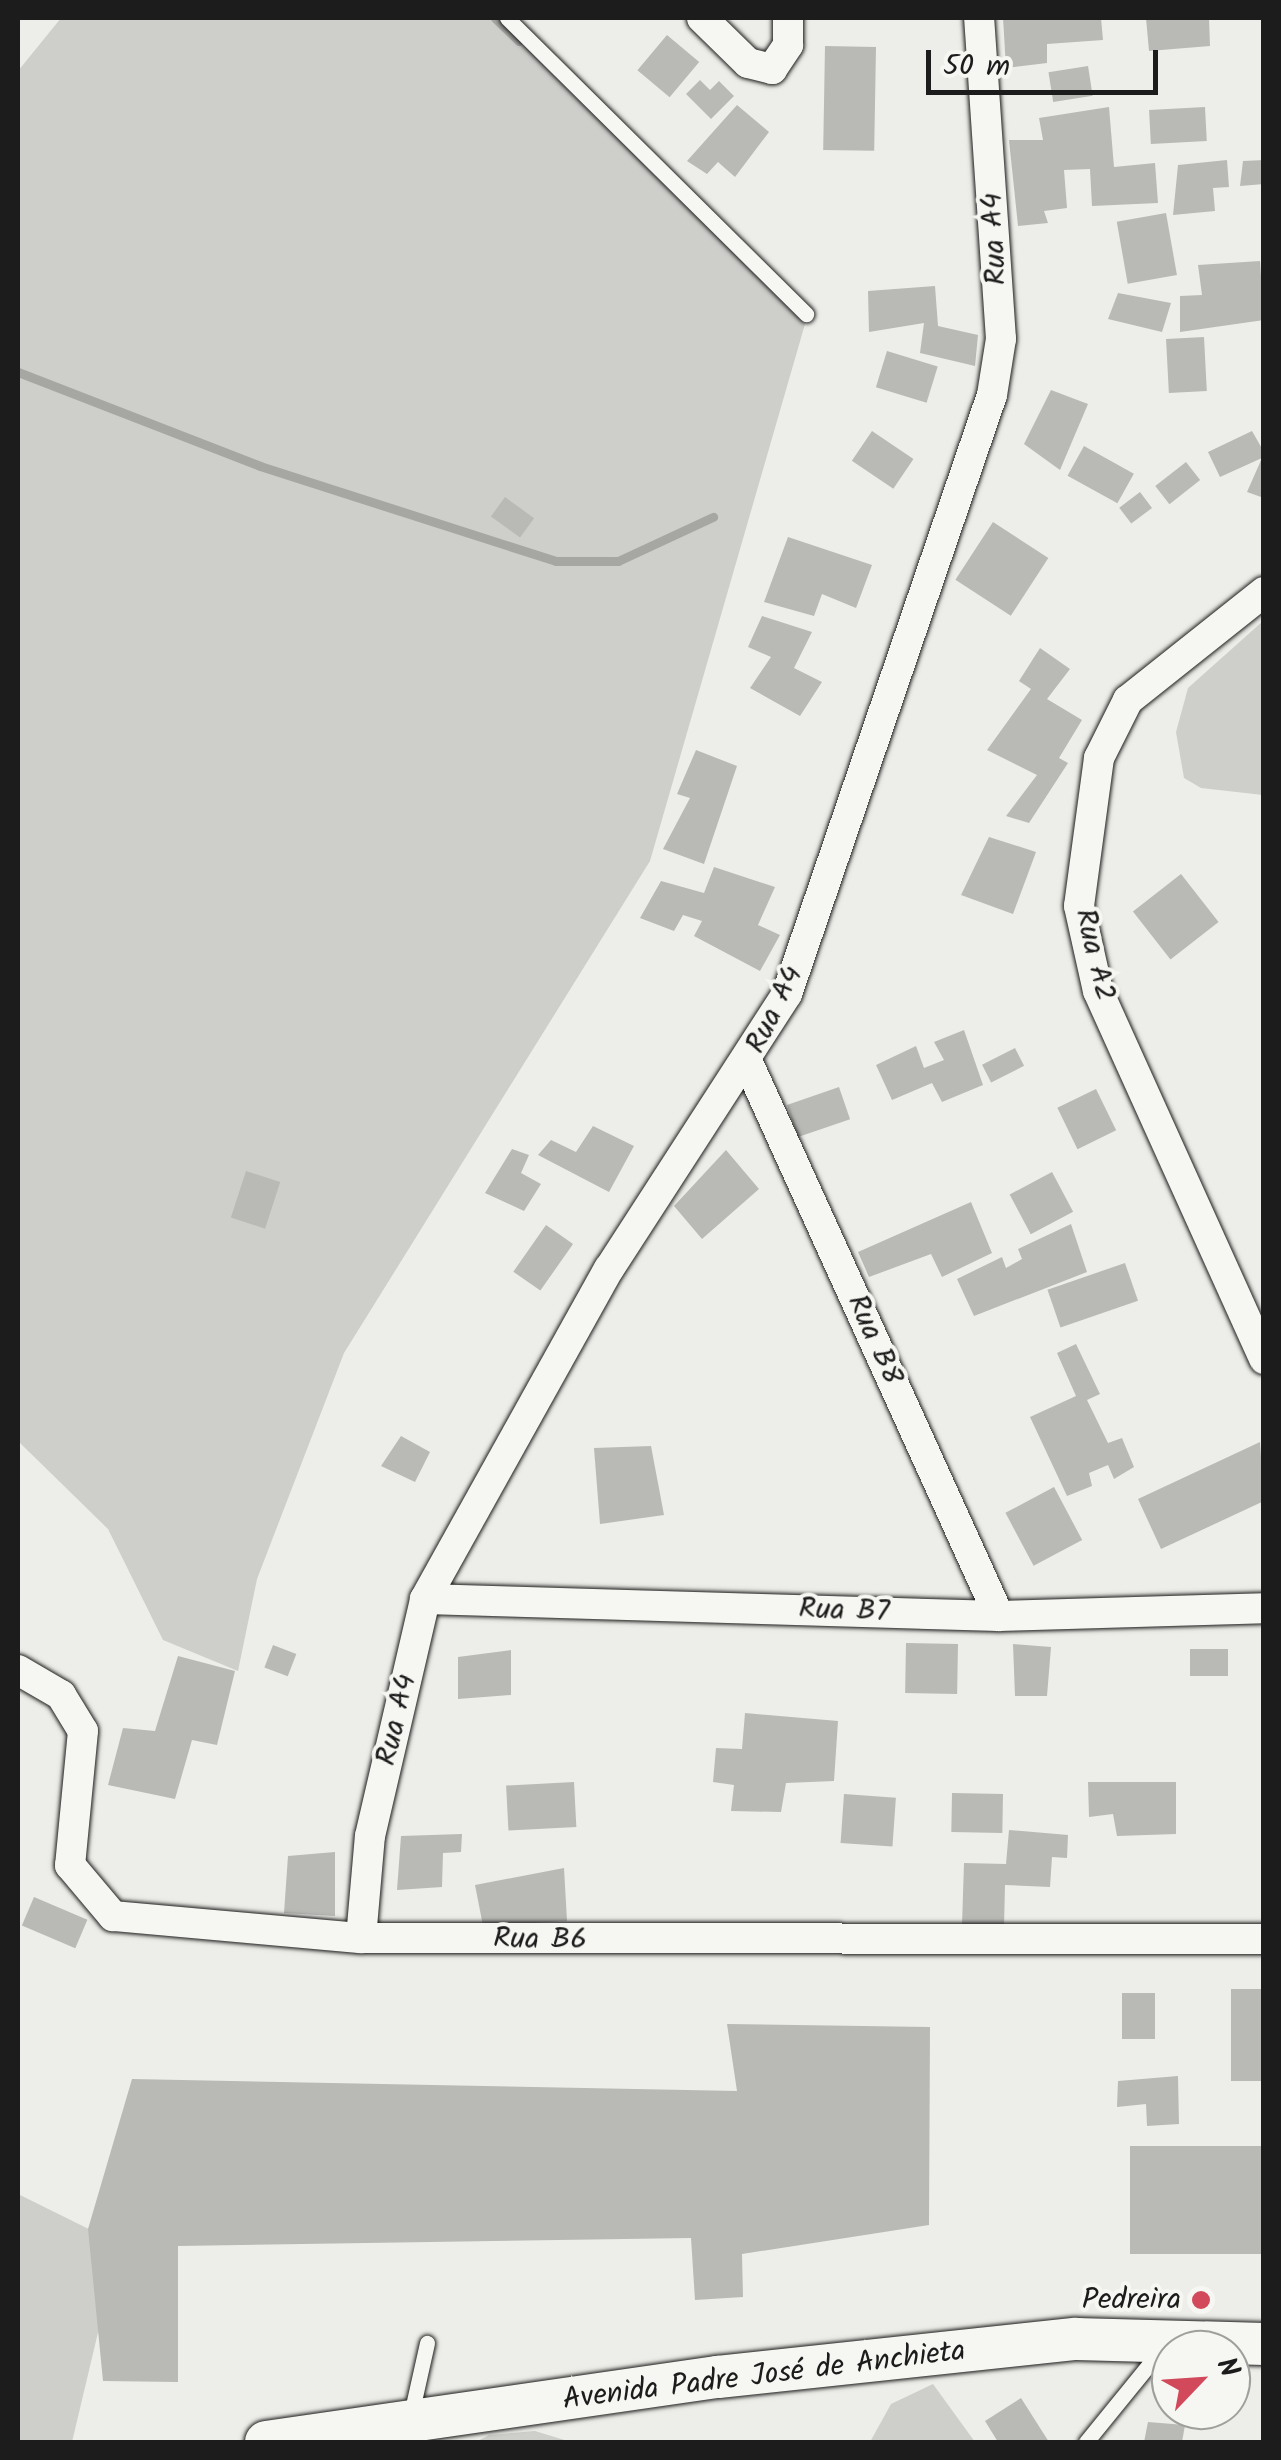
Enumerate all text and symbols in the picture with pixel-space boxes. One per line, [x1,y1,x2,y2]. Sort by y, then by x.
scale bar [931,30,1164,92]
text: 50 m [943,43,1010,91]
street label: Rua A4 [975,192,1015,286]
street label: Rua A2 [1066,905,1122,1005]
street label: Rua A4 [738,960,812,1060]
street label: Rua B8 [838,1289,910,1391]
street label: Rua B7 [798,1591,890,1631]
street label: Rua A4 [369,1671,425,1769]
street label: Rua B6 [493,1921,587,1959]
place label: Pedreira [1082,2282,1181,2318]
marker: Pedreira [1190,2289,1212,2311]
north arrow [1151,2330,1251,2430]
street label: Avenida Padre José de Anchieta [561,2333,967,2419]
text: N [1203,2350,1251,2385]

